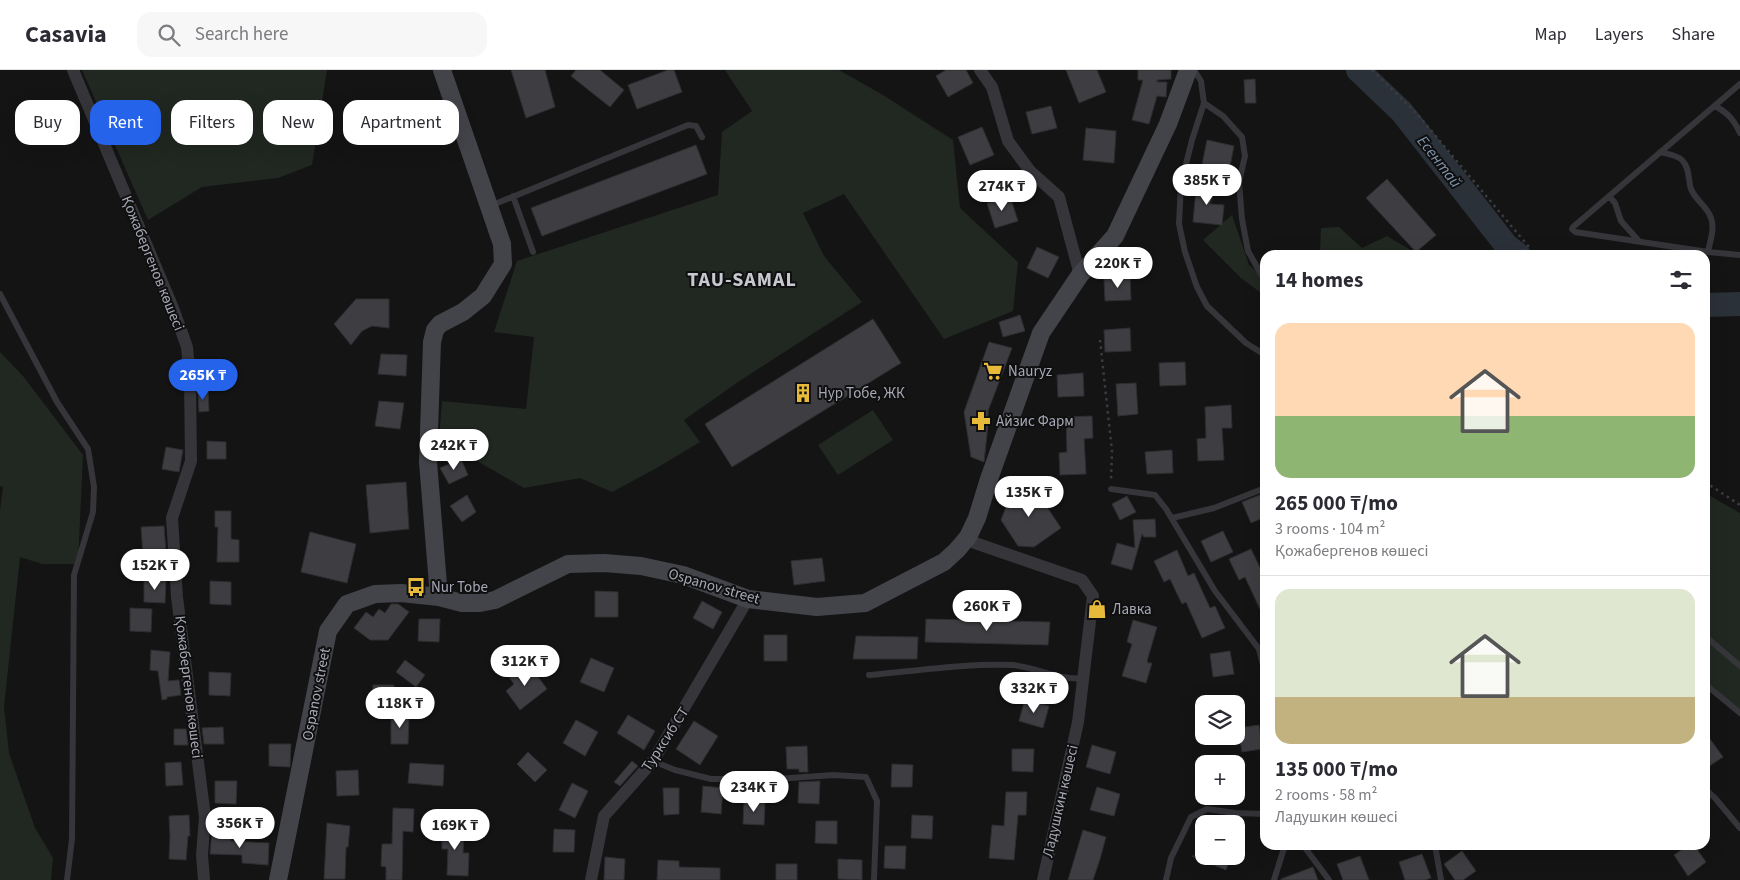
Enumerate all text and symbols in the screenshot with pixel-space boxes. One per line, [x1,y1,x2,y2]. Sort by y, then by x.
search box [137,12,487,57]
text: Casavia [25,17,107,52]
icon: search [155,21,183,49]
text: Search here [195,21,288,48]
text: Map [1535,22,1567,47]
text: Layers [1595,22,1644,47]
text: Share [1672,22,1715,47]
chip: Buy [15,100,80,145]
chip: Rent [90,100,161,145]
chip: Filters [171,100,253,145]
chip: New [263,100,333,145]
chip: Apartment [343,100,459,145]
water label: Есентай [1412,131,1467,192]
pin: 385K ₸ [1166,164,1248,206]
text: 385K ₸ [1184,169,1230,191]
pin: 274K ₸ [961,170,1043,212]
text: 274K ₸ [979,175,1025,197]
street label: Қожабергенов көшесі [116,193,189,334]
pin: 220K ₸ [1077,246,1159,289]
text: 220K ₸ [1095,252,1141,274]
text: 14 homes [1275,265,1363,295]
district label: TAU-SAMAL [687,266,797,294]
icon: filters [1667,266,1695,294]
icon: home [1440,356,1530,446]
pin: 265K ₸ [162,358,244,401]
supermarket icon: Nauryz [982,360,1004,382]
place label: Nauryz [1008,361,1052,382]
text: 265K ₸ [180,364,226,386]
building icon: Нур Тобе, ЖК [792,382,814,404]
place label: Нур Тобе, ЖК [818,383,905,404]
pharmacy icon: Айзис Фарм [970,410,992,432]
place label: Айзис Фарм [996,411,1074,432]
pin: 242K ₸ [413,428,495,471]
text: 242K ₸ [431,434,477,456]
pin: 135K ₸ [988,476,1070,518]
text: 135K ₸ [1006,481,1052,503]
text: 265 000 ₸/mo [1275,488,1398,518]
text: 3 rooms · 104 m² [1275,518,1385,540]
text: Қожабергенов көшесі [1275,540,1428,562]
pin: 152K ₸ [114,548,196,591]
text: 152K ₸ [132,554,178,576]
street label: Ospanov street [666,563,762,610]
bus stop icon: Nur Tobe [405,576,427,598]
place label: Nur Tobe [431,577,488,598]
pin: 260K ₸ [946,590,1028,632]
text: 260K ₸ [964,595,1010,617]
shop icon: Лавка [1086,598,1108,620]
place label: Лавка [1112,599,1151,620]
street label: Қожабергенов көшесі [169,614,208,760]
icon: home [1440,621,1530,711]
pin: 312K ₸ [484,644,566,687]
street label: Ospanov street [297,646,336,742]
text: 312K ₸ [502,650,548,672]
pin: 332K ₸ [993,672,1075,714]
text: 332K ₸ [1011,677,1057,699]
pin: 118K ₸ [359,686,441,729]
text: 118K ₸ [377,692,423,714]
map controls [1195,695,1245,865]
button: layers [1195,695,1245,745]
street label: Турксиб СТ [637,703,694,776]
street label: Ладушкин көшесі [1037,743,1084,860]
text: 135 000 ₸/mo [1275,754,1398,784]
button: + [1195,755,1245,805]
pin: 234K ₸ [713,770,795,813]
text: 234K ₸ [731,776,777,798]
text: 2 rooms · 58 m² [1275,784,1377,806]
pin: 356K ₸ [199,806,281,849]
text: Ладушкин көшесі [1275,806,1398,828]
pin: 169K ₸ [414,808,496,851]
text: 356K ₸ [217,812,263,834]
text: 169K ₸ [432,814,478,836]
button: − [1195,815,1245,865]

